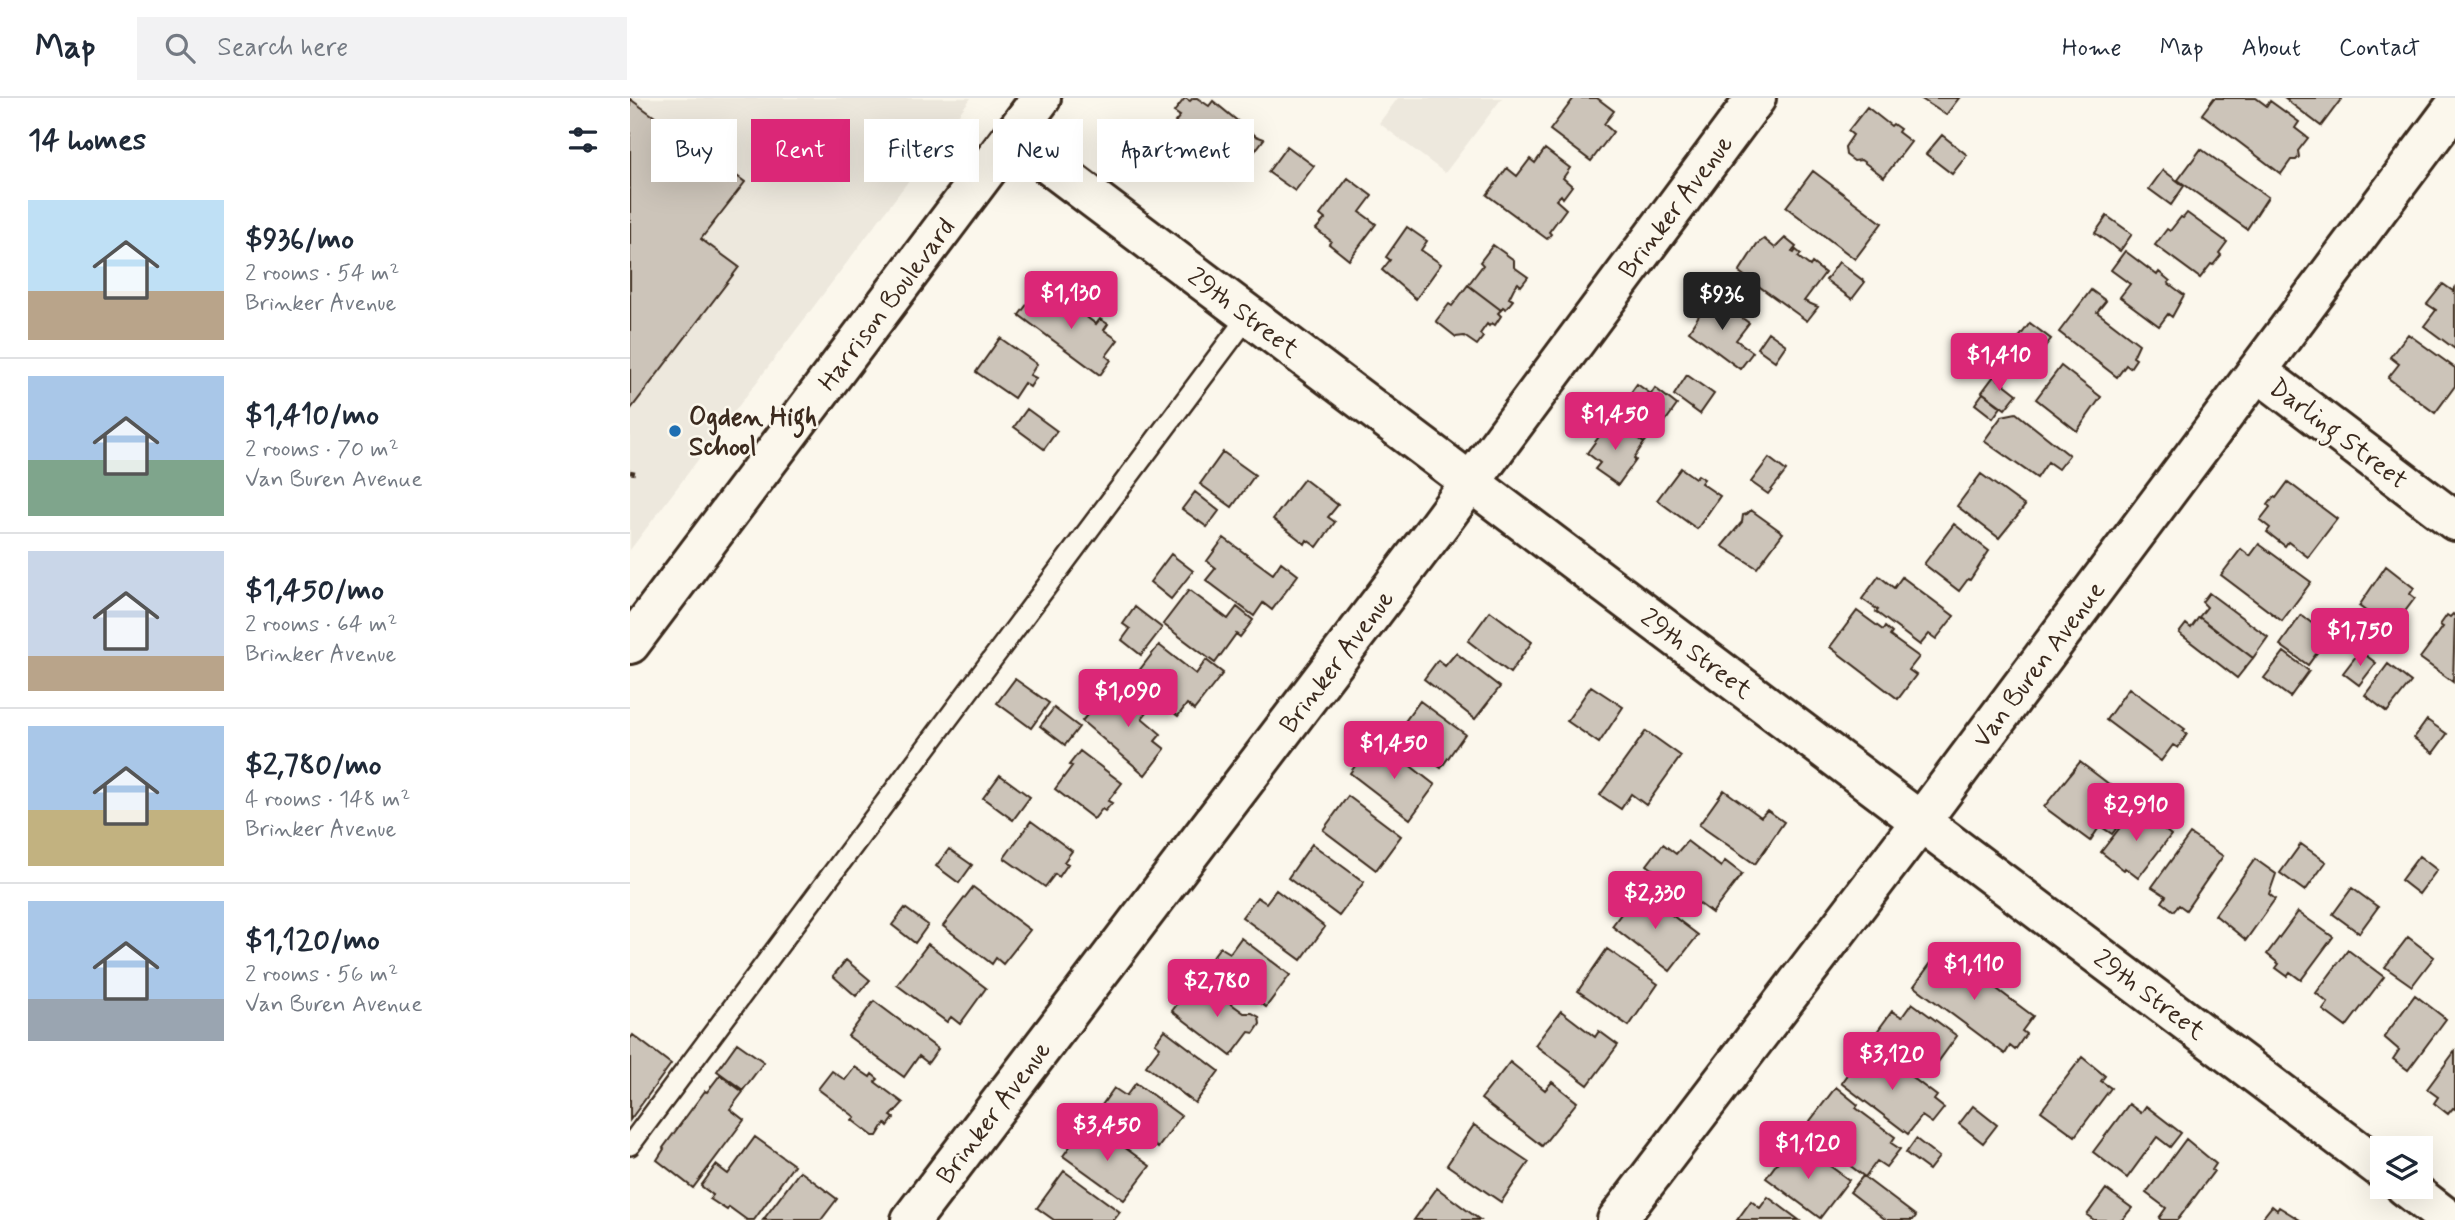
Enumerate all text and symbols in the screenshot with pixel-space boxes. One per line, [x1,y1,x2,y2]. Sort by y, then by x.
search box [137,17,627,80]
text: Map [35,26,95,70]
icon: search [161,29,199,67]
text: Search here [217,31,348,65]
text: Home [2062,33,2122,64]
text: Map [2160,33,2204,64]
text: About [2242,33,2301,64]
text: Contact [2339,33,2420,64]
chip: Buy [651,119,737,182]
chip: Rent [751,119,850,182]
chip: Filters [864,119,979,182]
chip: New [993,119,1083,182]
chip: Apartment [1097,119,1254,182]
text: 14 homes [28,121,146,160]
icon: filters [564,121,602,159]
street label: Brinker Avenue [1612,129,1742,286]
street label: Harrison Boulevard [811,212,964,399]
text: $936/mo [245,220,354,259]
icon: home [84,228,168,312]
text: 2 rooms · 54 m² [245,259,399,289]
street label: 29th Street [1180,260,1306,367]
pin: $1,130 [1014,272,1128,331]
pin: $936 [1681,272,1763,332]
text: $1,130 [1041,279,1101,309]
text: $936 [1699,280,1745,310]
text: Brinker Avenue [245,289,396,319]
pin: $1,410 [1942,334,2056,393]
text: $1,410 [1967,341,2031,371]
street label: Darling Street [2260,371,2414,500]
pin: $1,450 [1558,392,1672,452]
text: $1,410/mo [245,396,379,435]
text: $1,450 [1581,400,1649,430]
place label: Ogden High School [689,401,817,465]
icon: home [84,404,168,488]
marker: Ogden High School [667,423,683,439]
text: 2 rooms · 70 m² [245,435,399,465]
text: Van Buren Avenue [245,465,423,495]
text: $1,450/mo [245,571,384,610]
street label: Van Buren Avenue [1966,575,2114,756]
icon: home [84,579,168,663]
street label: Brinker Avenue [1273,584,1403,741]
street label: 29th Street [1633,601,1759,708]
pin: $1,750 [2303,608,2417,668]
text: 2 rooms · 64 m² [245,610,397,640]
text: $1,750 [2327,616,2393,646]
text: Brinker Avenue [245,640,396,670]
pin: $1,090 [1071,670,1185,729]
text: $1,090 [1095,677,1161,707]
pin: $1,450 [1337,722,1451,781]
text: $1,450 [1360,729,1428,759]
text: $2,780/mo [245,746,382,785]
icon: home [84,754,168,838]
pin: $2,910 [2079,784,2193,843]
text: 4 rooms · 148 m² [245,785,410,815]
text: $2,910 [2103,791,2169,821]
text: Brinker Avenue [245,815,396,845]
pin: $2,330 [1598,872,1712,931]
text: $2,330 [1624,879,1686,909]
text: $1,120/mo [245,921,380,960]
icon: home [84,929,168,1013]
pin: $1,110 [1917,942,2031,1002]
street label: 29th Street [2086,942,2212,1049]
text: $1,110 [1944,950,2004,980]
text: 2 rooms · 56 m² [245,960,398,990]
pin: $2,780 [1160,960,1274,1019]
text: $2,780 [1184,967,1250,997]
text: Van Buren Avenue [245,990,423,1020]
pin: $3,120 [1835,1032,1949,1092]
street label: Brinker Avenue [930,1035,1060,1192]
text: $3,120 [1859,1040,1925,1070]
pin: $3,450 [1050,1104,1164,1163]
text: $3,450 [1073,1111,1141,1141]
pin: $1,120 [1751,1122,1865,1181]
text: $1,120 [1775,1129,1841,1159]
map controls [2370,1136,2433,1199]
button: layers [2370,1136,2433,1199]

